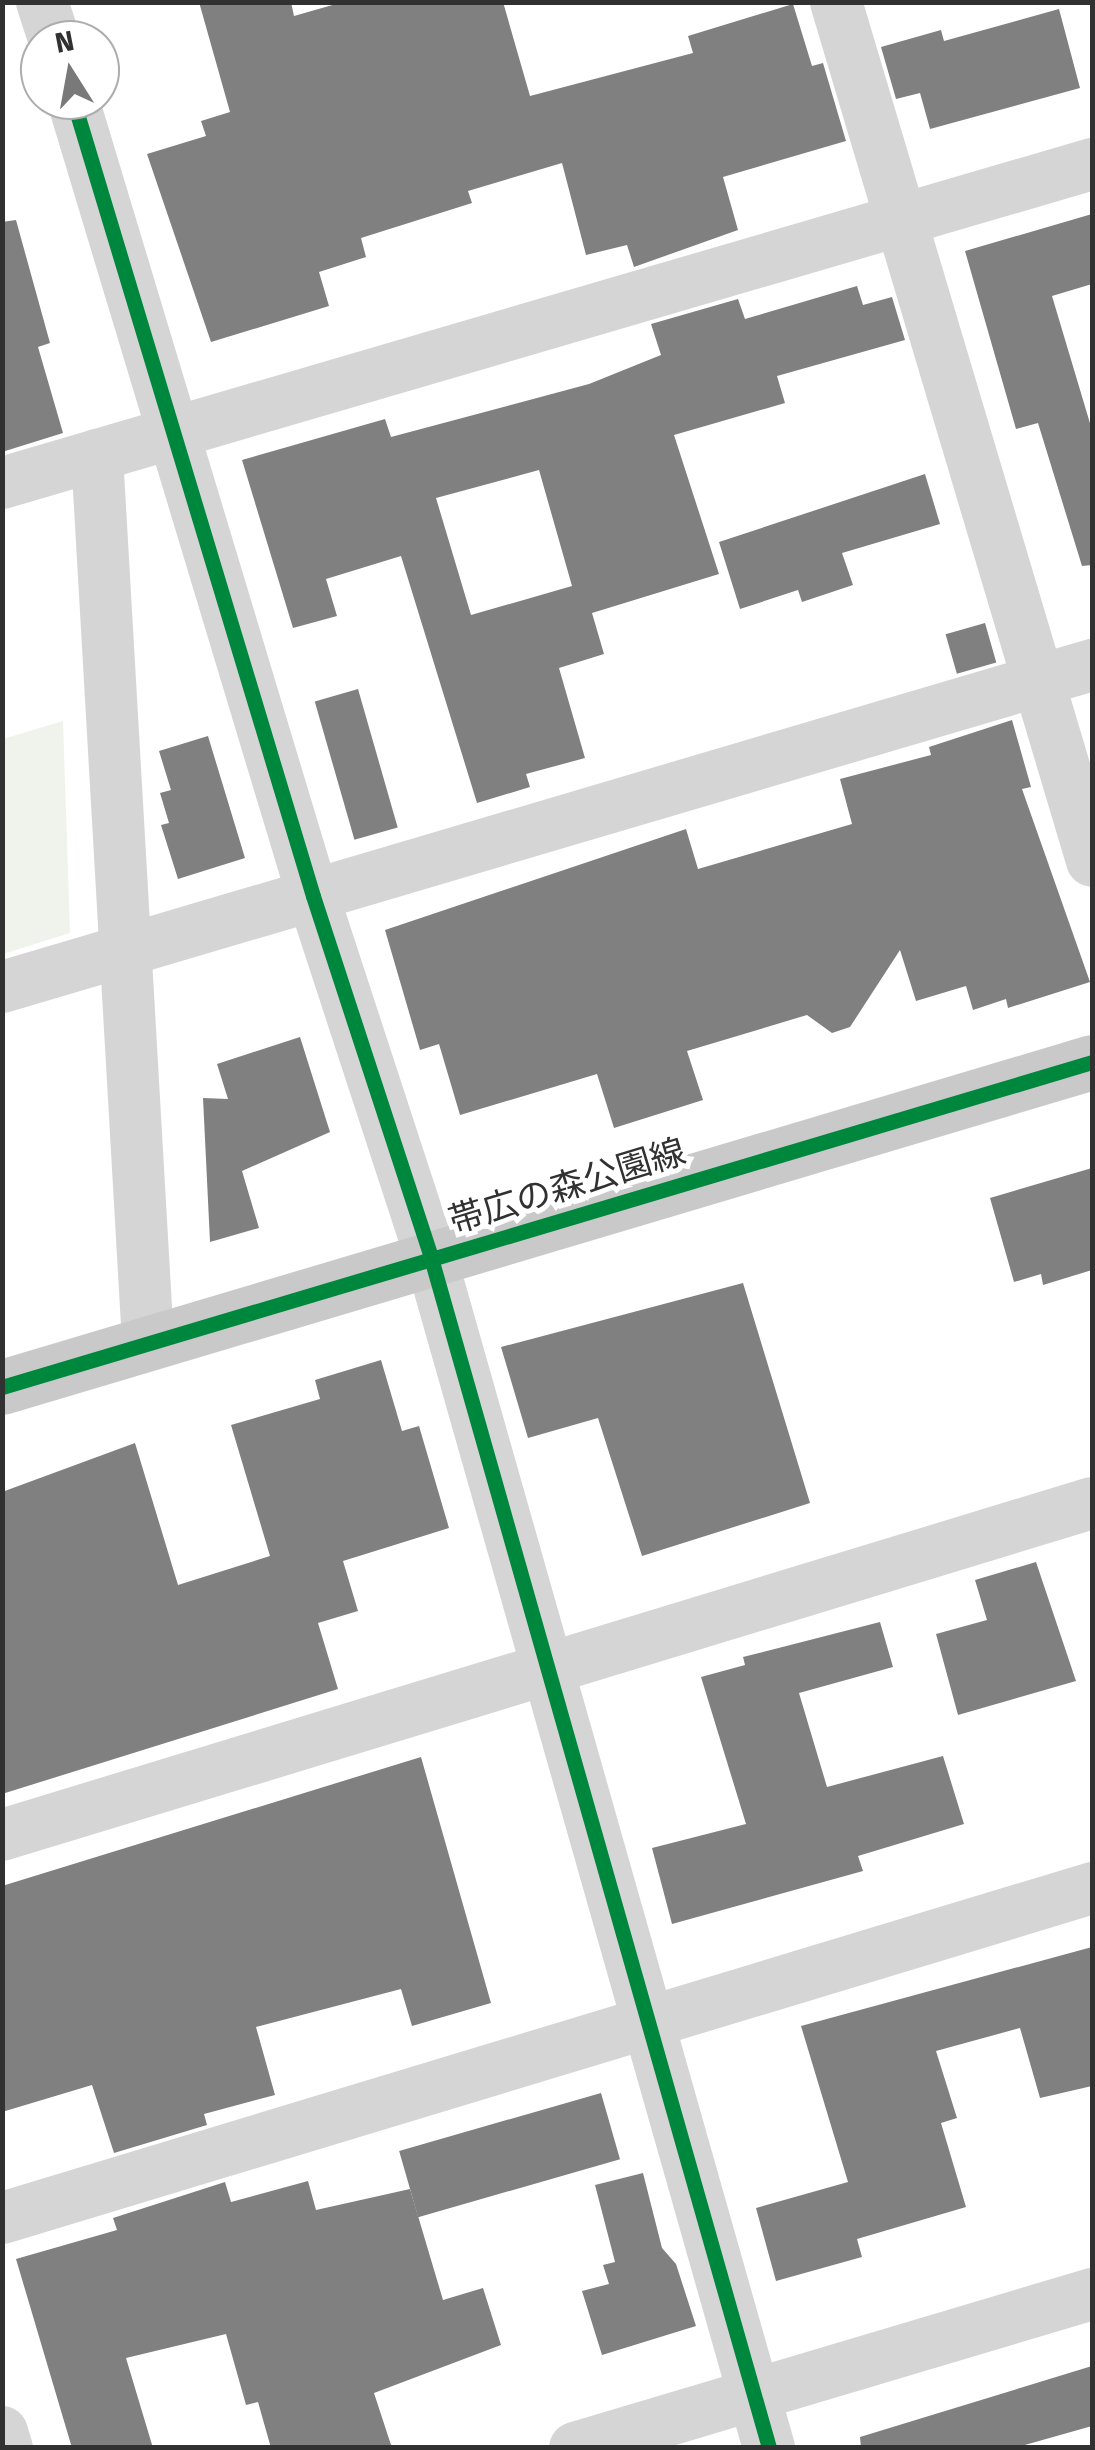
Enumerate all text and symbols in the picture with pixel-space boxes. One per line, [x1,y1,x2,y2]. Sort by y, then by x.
north arrow [20,20,120,120]
text: N [52,24,77,60]
street label: 帯広の森公園線 [444,1130,690,1242]

